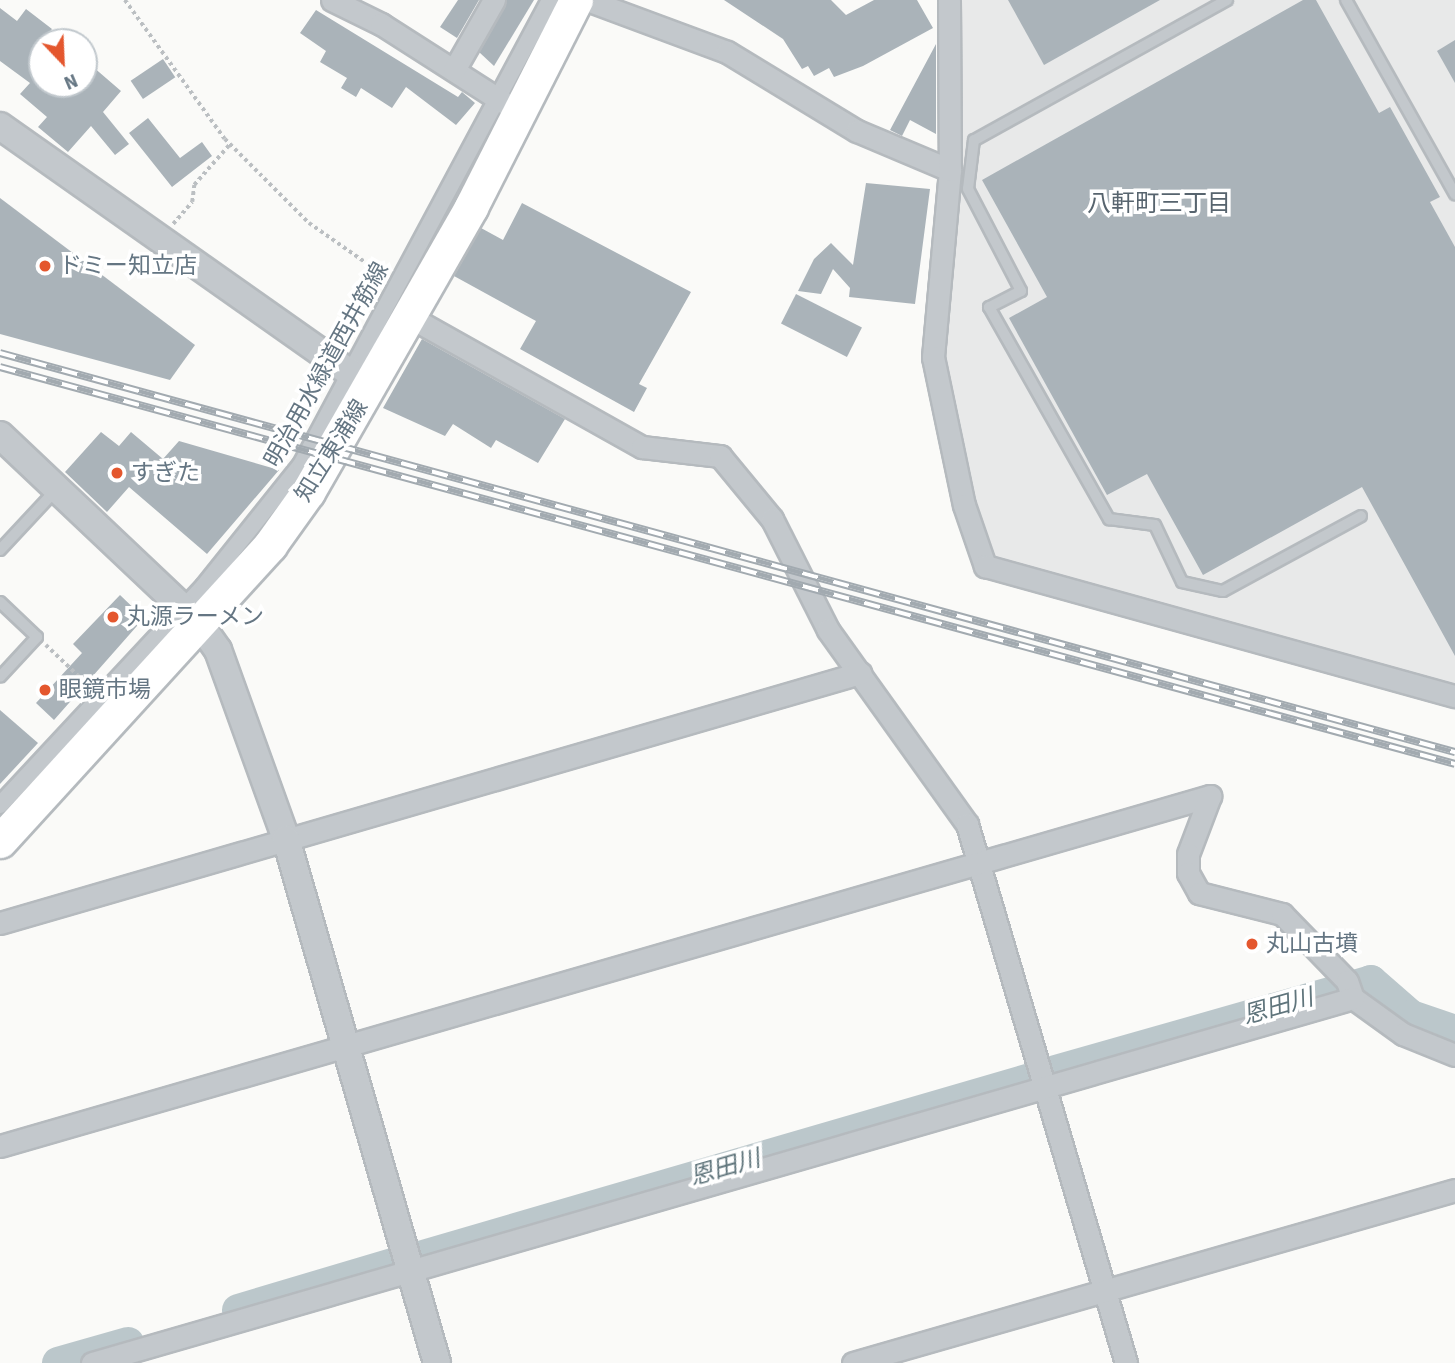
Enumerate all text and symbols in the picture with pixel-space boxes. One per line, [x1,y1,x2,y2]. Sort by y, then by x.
north arrow [28,28,98,98]
text: N [60,66,82,96]
district label: 八軒町三丁目 [1087,190,1231,218]
place label: ドミー知立店 [59,252,197,280]
marker: ドミー知立店 [37,258,53,274]
street label: 明治用水緑道西井筋線 [259,258,395,472]
street label: 知立東浦線 [290,395,374,507]
place label: すぎた [131,459,200,487]
marker: すぎた [109,465,125,481]
place label: 丸源ラーメン [127,603,265,631]
marker: 丸源ラーメン [105,609,121,625]
place label: 眼鏡市場 [59,676,151,704]
marker: 眼鏡市場 [37,682,53,698]
place label: 丸山古墳 [1266,930,1358,958]
marker: 丸山古墳 [1244,936,1260,952]
water label: 恩田川 [1239,983,1317,1031]
water label: 恩田川 [686,1144,764,1192]

